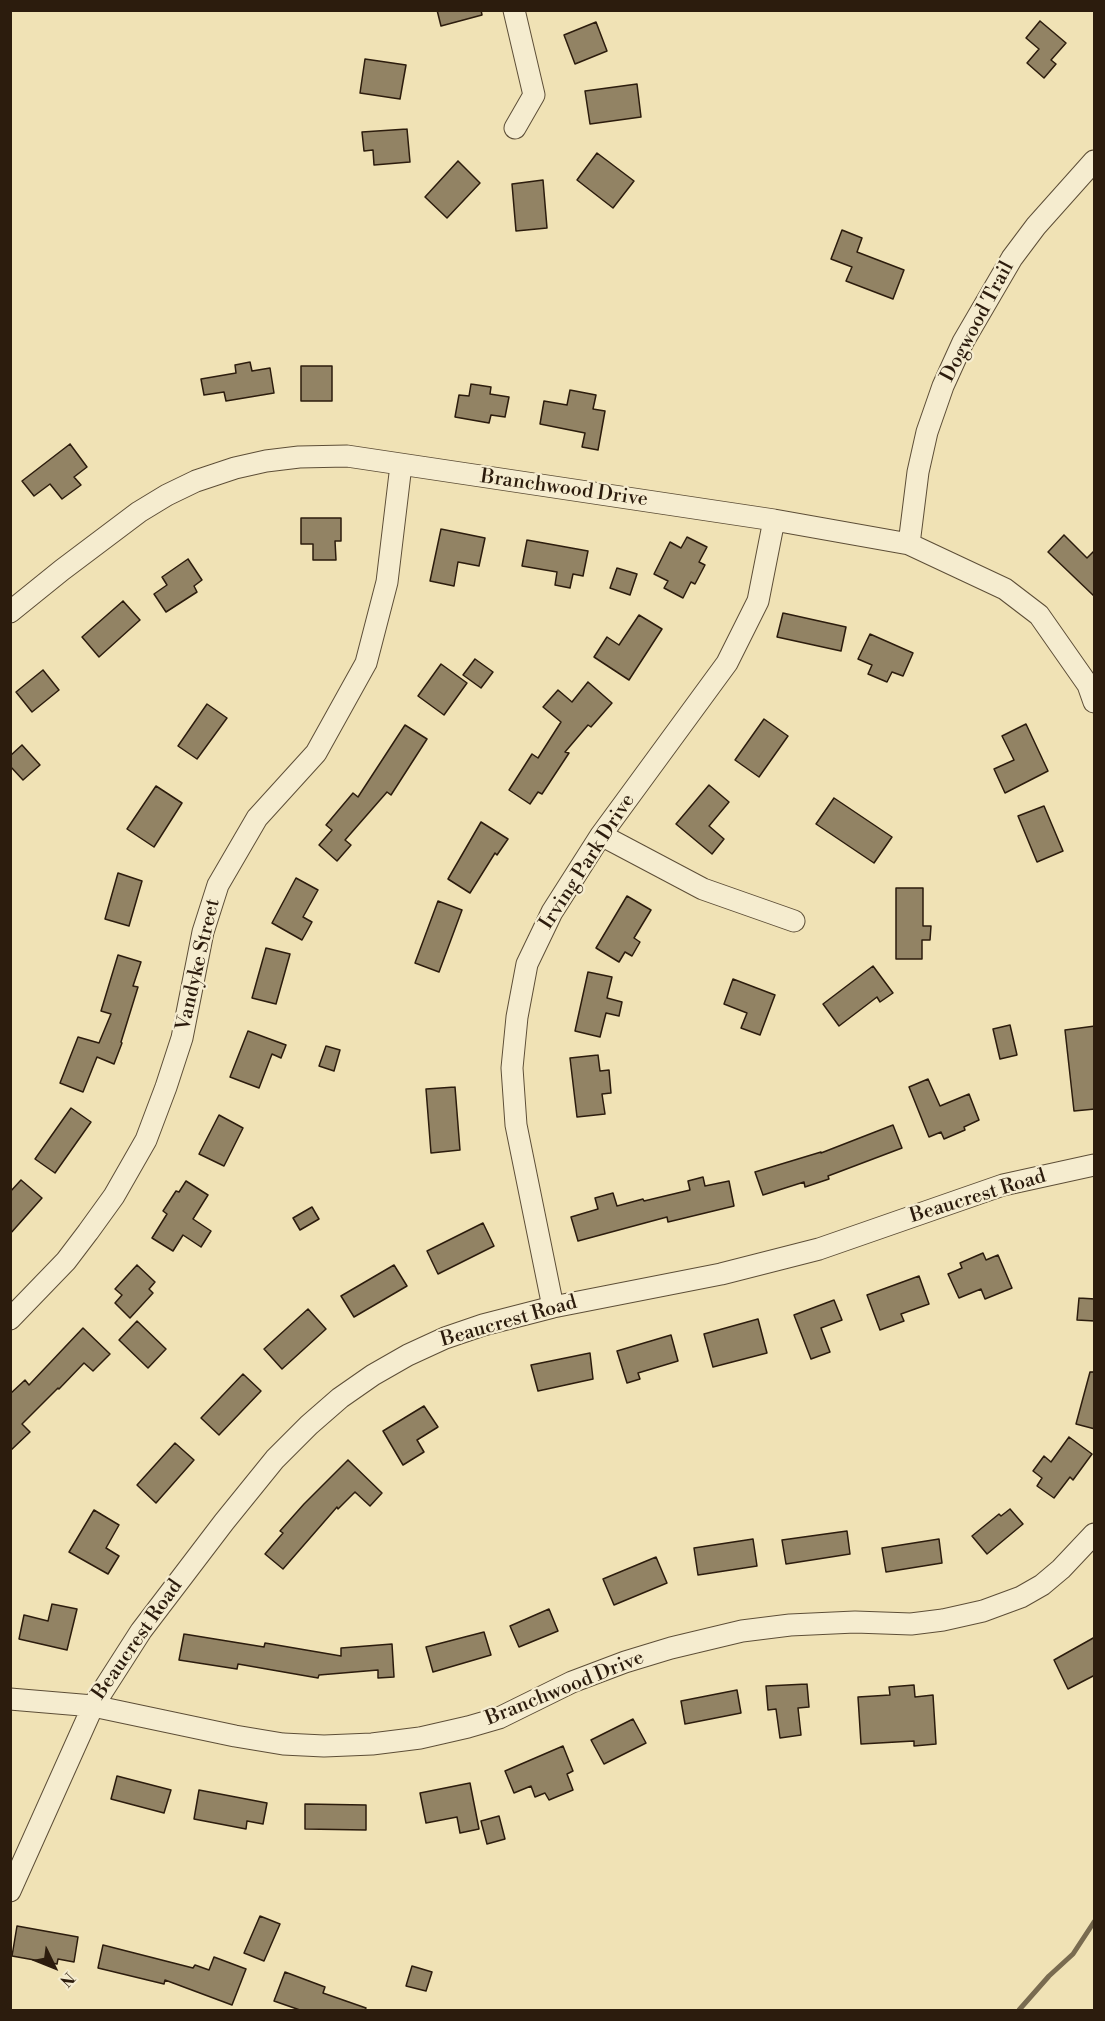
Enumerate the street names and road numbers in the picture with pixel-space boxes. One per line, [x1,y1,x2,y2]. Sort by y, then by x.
street label: Dogwood Trail [936,258,1020,386]
street label: Branchwood Drive [479,465,649,513]
street label: Irving Park Drive [535,790,641,934]
street label: Vandyke Street [172,897,226,1033]
street label: Beaucrest Road [907,1165,1049,1229]
street label: Beaucrest Road [438,1291,580,1353]
street label: Beaucrest Road [88,1575,188,1705]
street label: Branchwood Drive [482,1646,648,1732]

